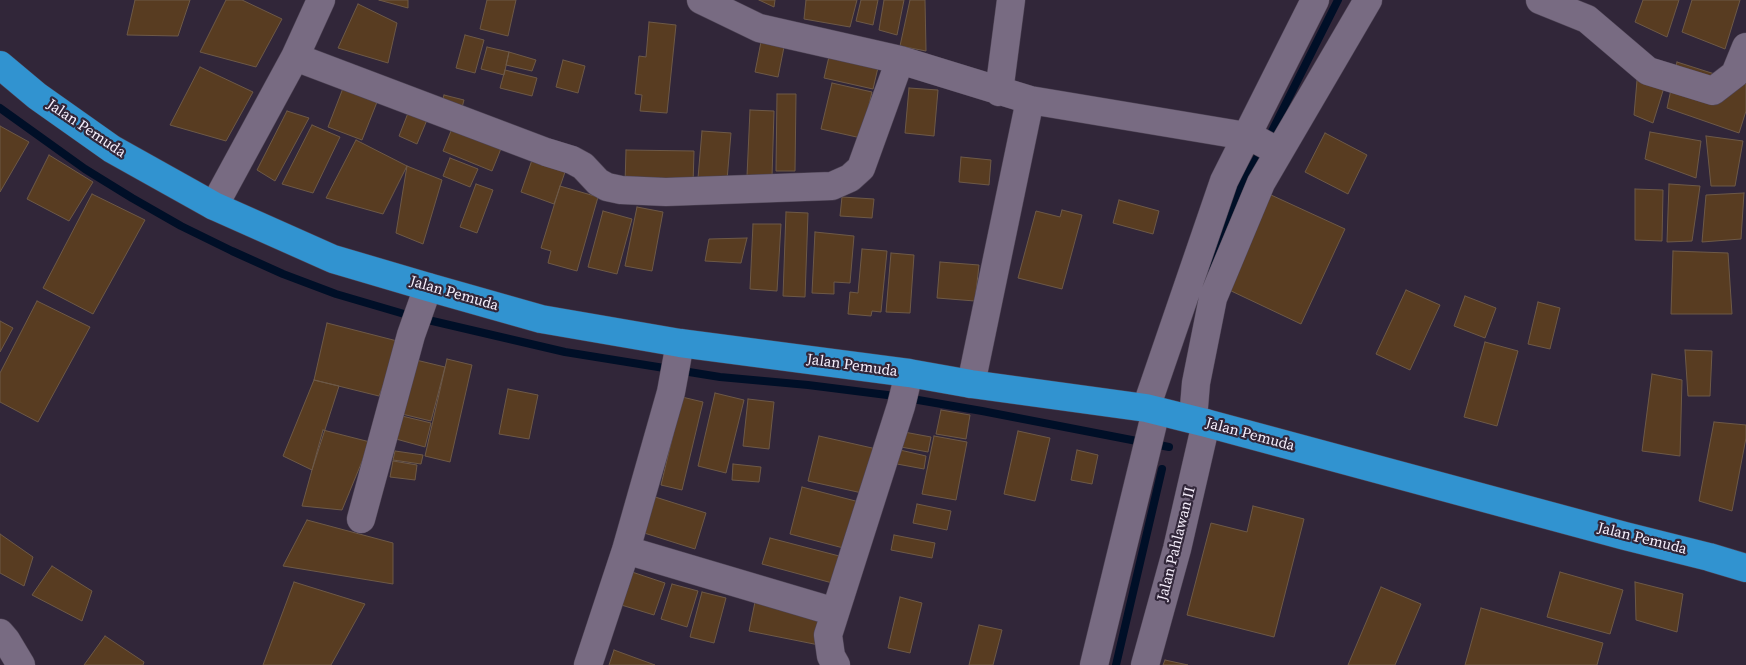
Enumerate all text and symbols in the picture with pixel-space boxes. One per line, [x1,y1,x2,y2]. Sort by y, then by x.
street label: Jalan Pemuda [43,96,129,162]
street label: Jalan Pemuda [408,273,500,315]
street label: Jalan Pemuda [805,351,899,381]
street label: Jalan Pemuda [1203,414,1297,456]
street label: Jalan Pahlawan II [1154,485,1200,603]
street label: Jalan Pemuda [1595,519,1689,559]

